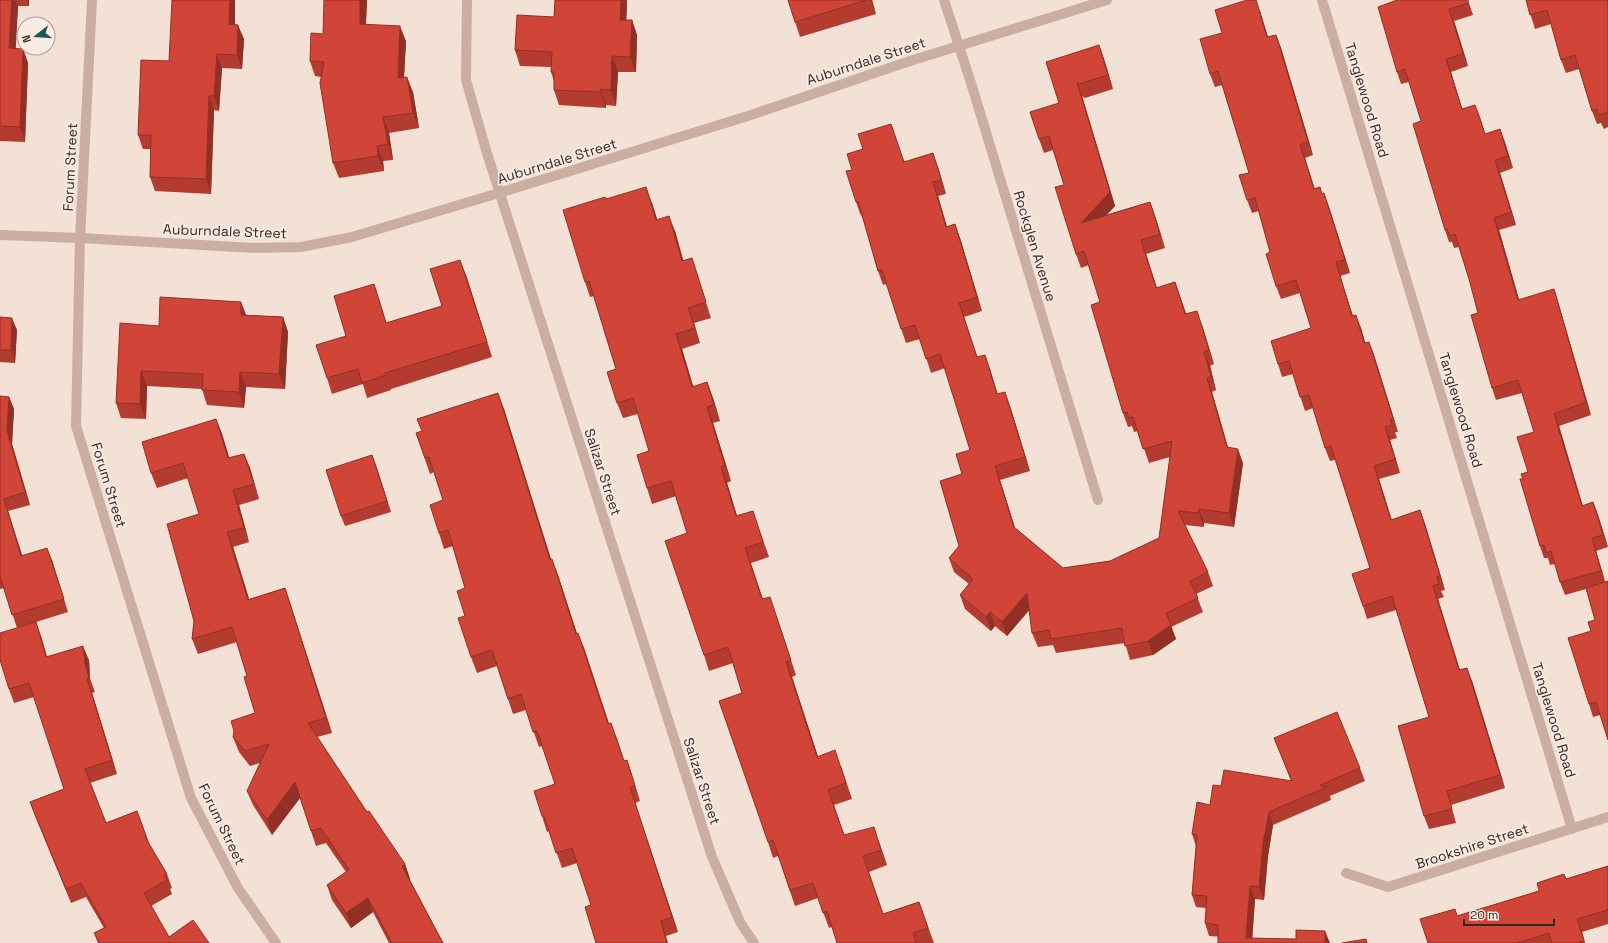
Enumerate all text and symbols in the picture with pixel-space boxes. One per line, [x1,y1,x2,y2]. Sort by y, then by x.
north arrow [16,16,56,56]
text: N [19,33,34,44]
street label: Auburndale Street [804,33,928,89]
street label: Tanglewood Road [1341,40,1393,160]
street label: Forum Street [59,122,81,212]
street label: Auburndale Street [495,134,619,188]
street label: Rockglen Avenue [1010,188,1060,304]
street label: Auburndale Street [163,220,287,242]
street label: Tanglewood Road [1435,350,1487,470]
street label: Salizar Street [580,426,626,518]
street label: Forum Street [87,440,131,530]
street label: Tanglewood Road [1528,660,1580,780]
street label: Salizar Street [679,735,725,827]
street label: Forum Street [195,780,249,868]
street label: Brookshire Street [1413,819,1531,873]
scale bar [1464,901,1554,927]
text: 20 m [1470,907,1498,923]

